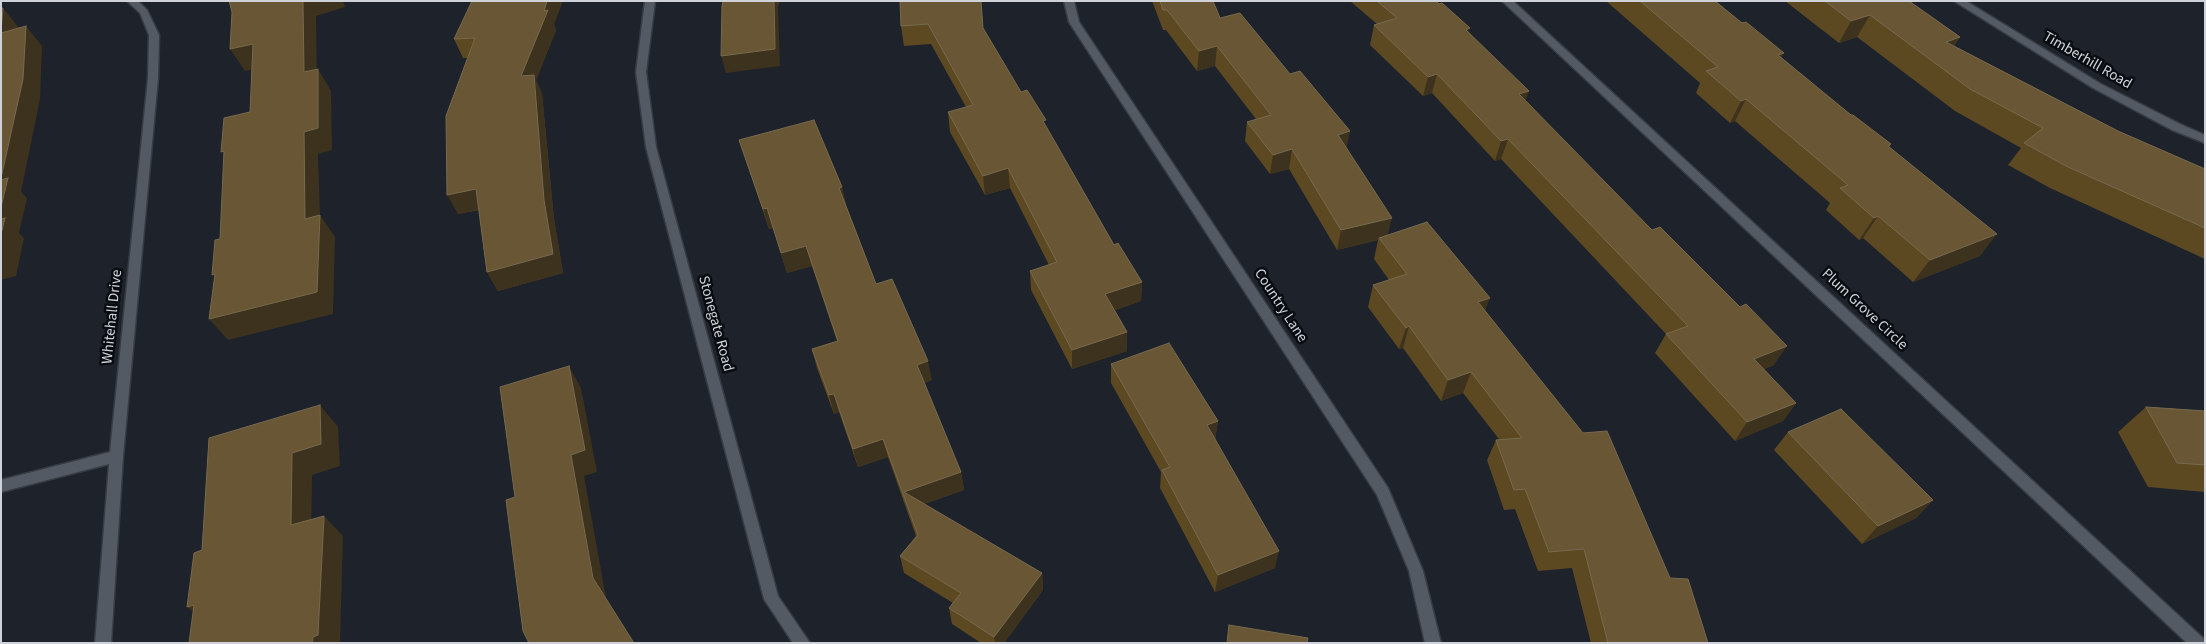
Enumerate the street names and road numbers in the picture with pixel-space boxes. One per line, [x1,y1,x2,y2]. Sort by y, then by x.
street label: Timberhill Road [2039,28,2135,94]
street label: Country Lane [1250,266,1310,346]
street label: Plum Grove Circle [1817,266,1911,354]
street label: Whitehall Drive [99,269,127,365]
street label: Stonegate Road [694,274,736,374]

